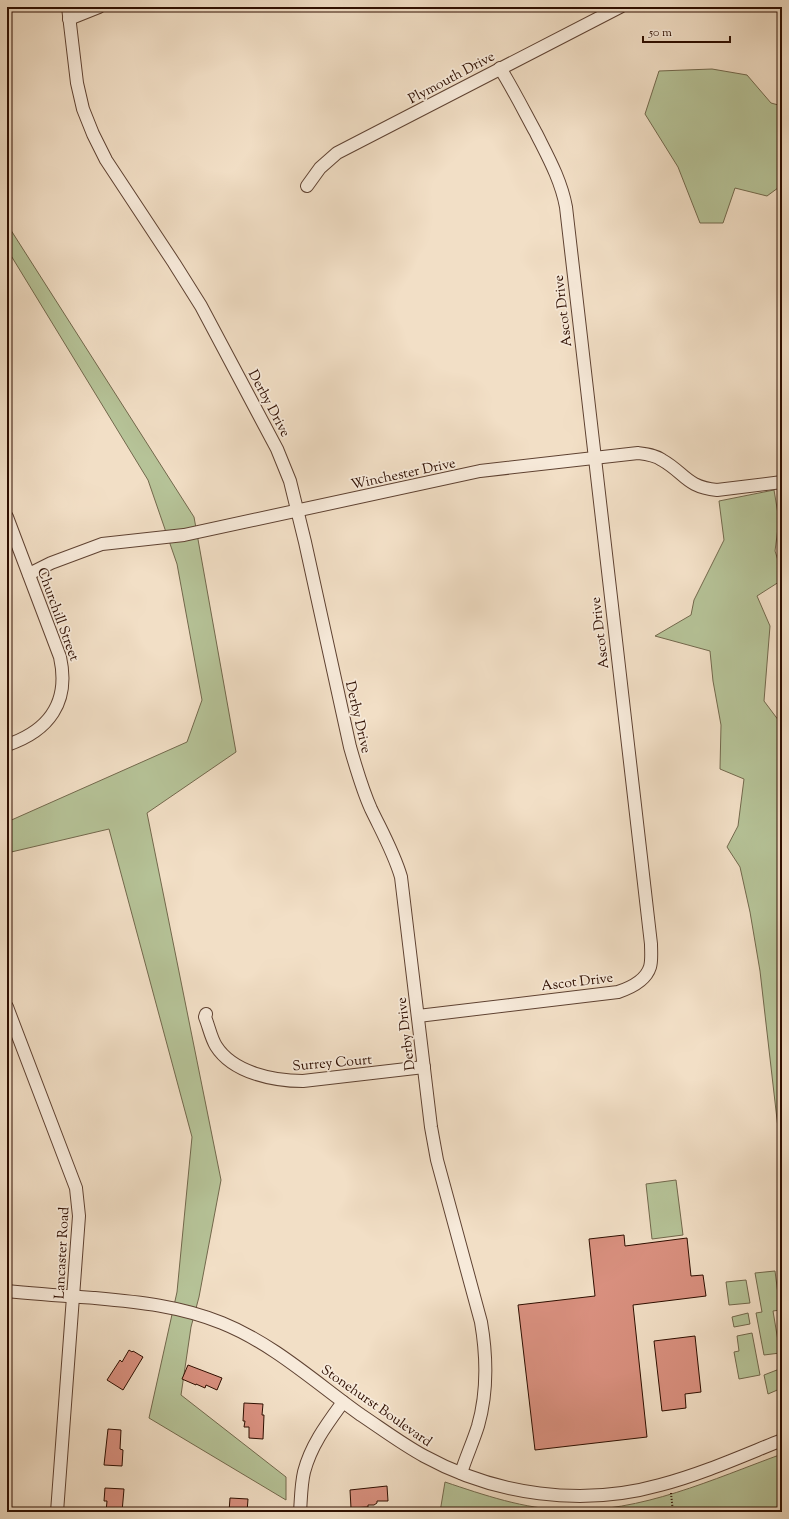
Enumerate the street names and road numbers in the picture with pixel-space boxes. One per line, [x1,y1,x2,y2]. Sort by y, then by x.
street label: Plymouth Drive [405,48,499,110]
street label: Ascot Drive [550,274,578,348]
street label: Derby Drive [242,367,294,441]
street label: Winchester Drive [349,454,458,496]
street label: Churchill Street [31,565,83,664]
street label: Ascot Drive [587,596,615,670]
street label: Derby Drive [339,679,375,756]
street label: Ascot Drive [540,969,614,997]
street label: Derby Drive [393,996,421,1072]
street label: Surrey Court [292,1051,373,1077]
street label: Lancaster Road [51,1206,75,1300]
street label: Stonehurst Boulevard [316,1361,435,1453]

